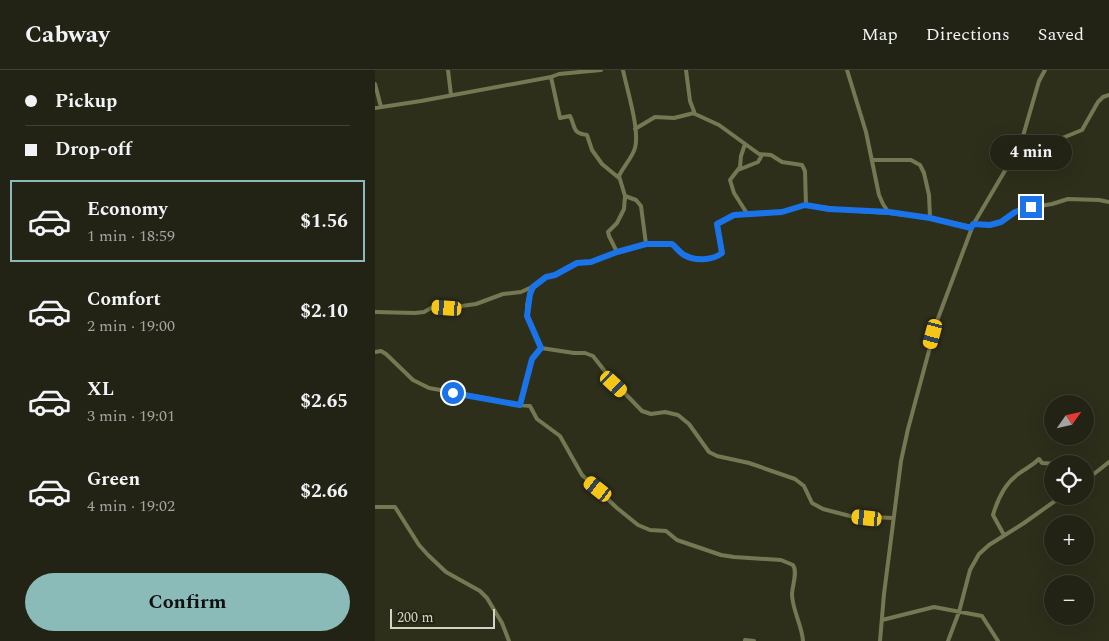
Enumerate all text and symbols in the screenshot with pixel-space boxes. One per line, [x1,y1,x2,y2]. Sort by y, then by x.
text: Cabway [25,17,110,53]
text: Map [862,21,898,48]
text: Directions [926,21,1010,48]
text: Saved [1038,21,1084,48]
text: Pickup [55,87,117,116]
callout: 4 min [990,134,1072,170]
text: Drop-off [55,135,132,164]
text: 4 min [1010,140,1052,164]
text: Economy [87,195,168,224]
route end [1020,196,1042,218]
icon: car [27,199,72,244]
text: $1.56 [300,207,348,236]
text: 1 min · 18:59 [87,224,175,248]
text: Comfort [87,285,161,314]
icon: car [27,289,72,334]
text: $2.10 [300,297,348,326]
car [431,299,462,317]
text: 2 min · 19:00 [87,314,175,338]
car [921,318,944,350]
car [597,368,630,400]
text: XL [87,375,114,404]
icon: car [27,379,72,424]
route start [442,382,464,404]
text: $2.65 [300,387,348,416]
north arrow [1044,395,1094,445]
map controls [1044,395,1094,625]
text: 3 min · 19:01 [87,404,175,428]
button: locate [1044,455,1094,505]
text: Green [87,465,140,494]
icon: car [27,469,72,514]
car [581,474,614,504]
text: $2.66 [300,477,348,506]
text: 4 min · 19:02 [87,494,175,518]
car [851,509,882,527]
button: + [1044,515,1094,565]
button: Confirm [25,573,350,631]
button: − [1044,575,1094,625]
scale bar [390,606,495,629]
text: 200 m [397,607,434,628]

